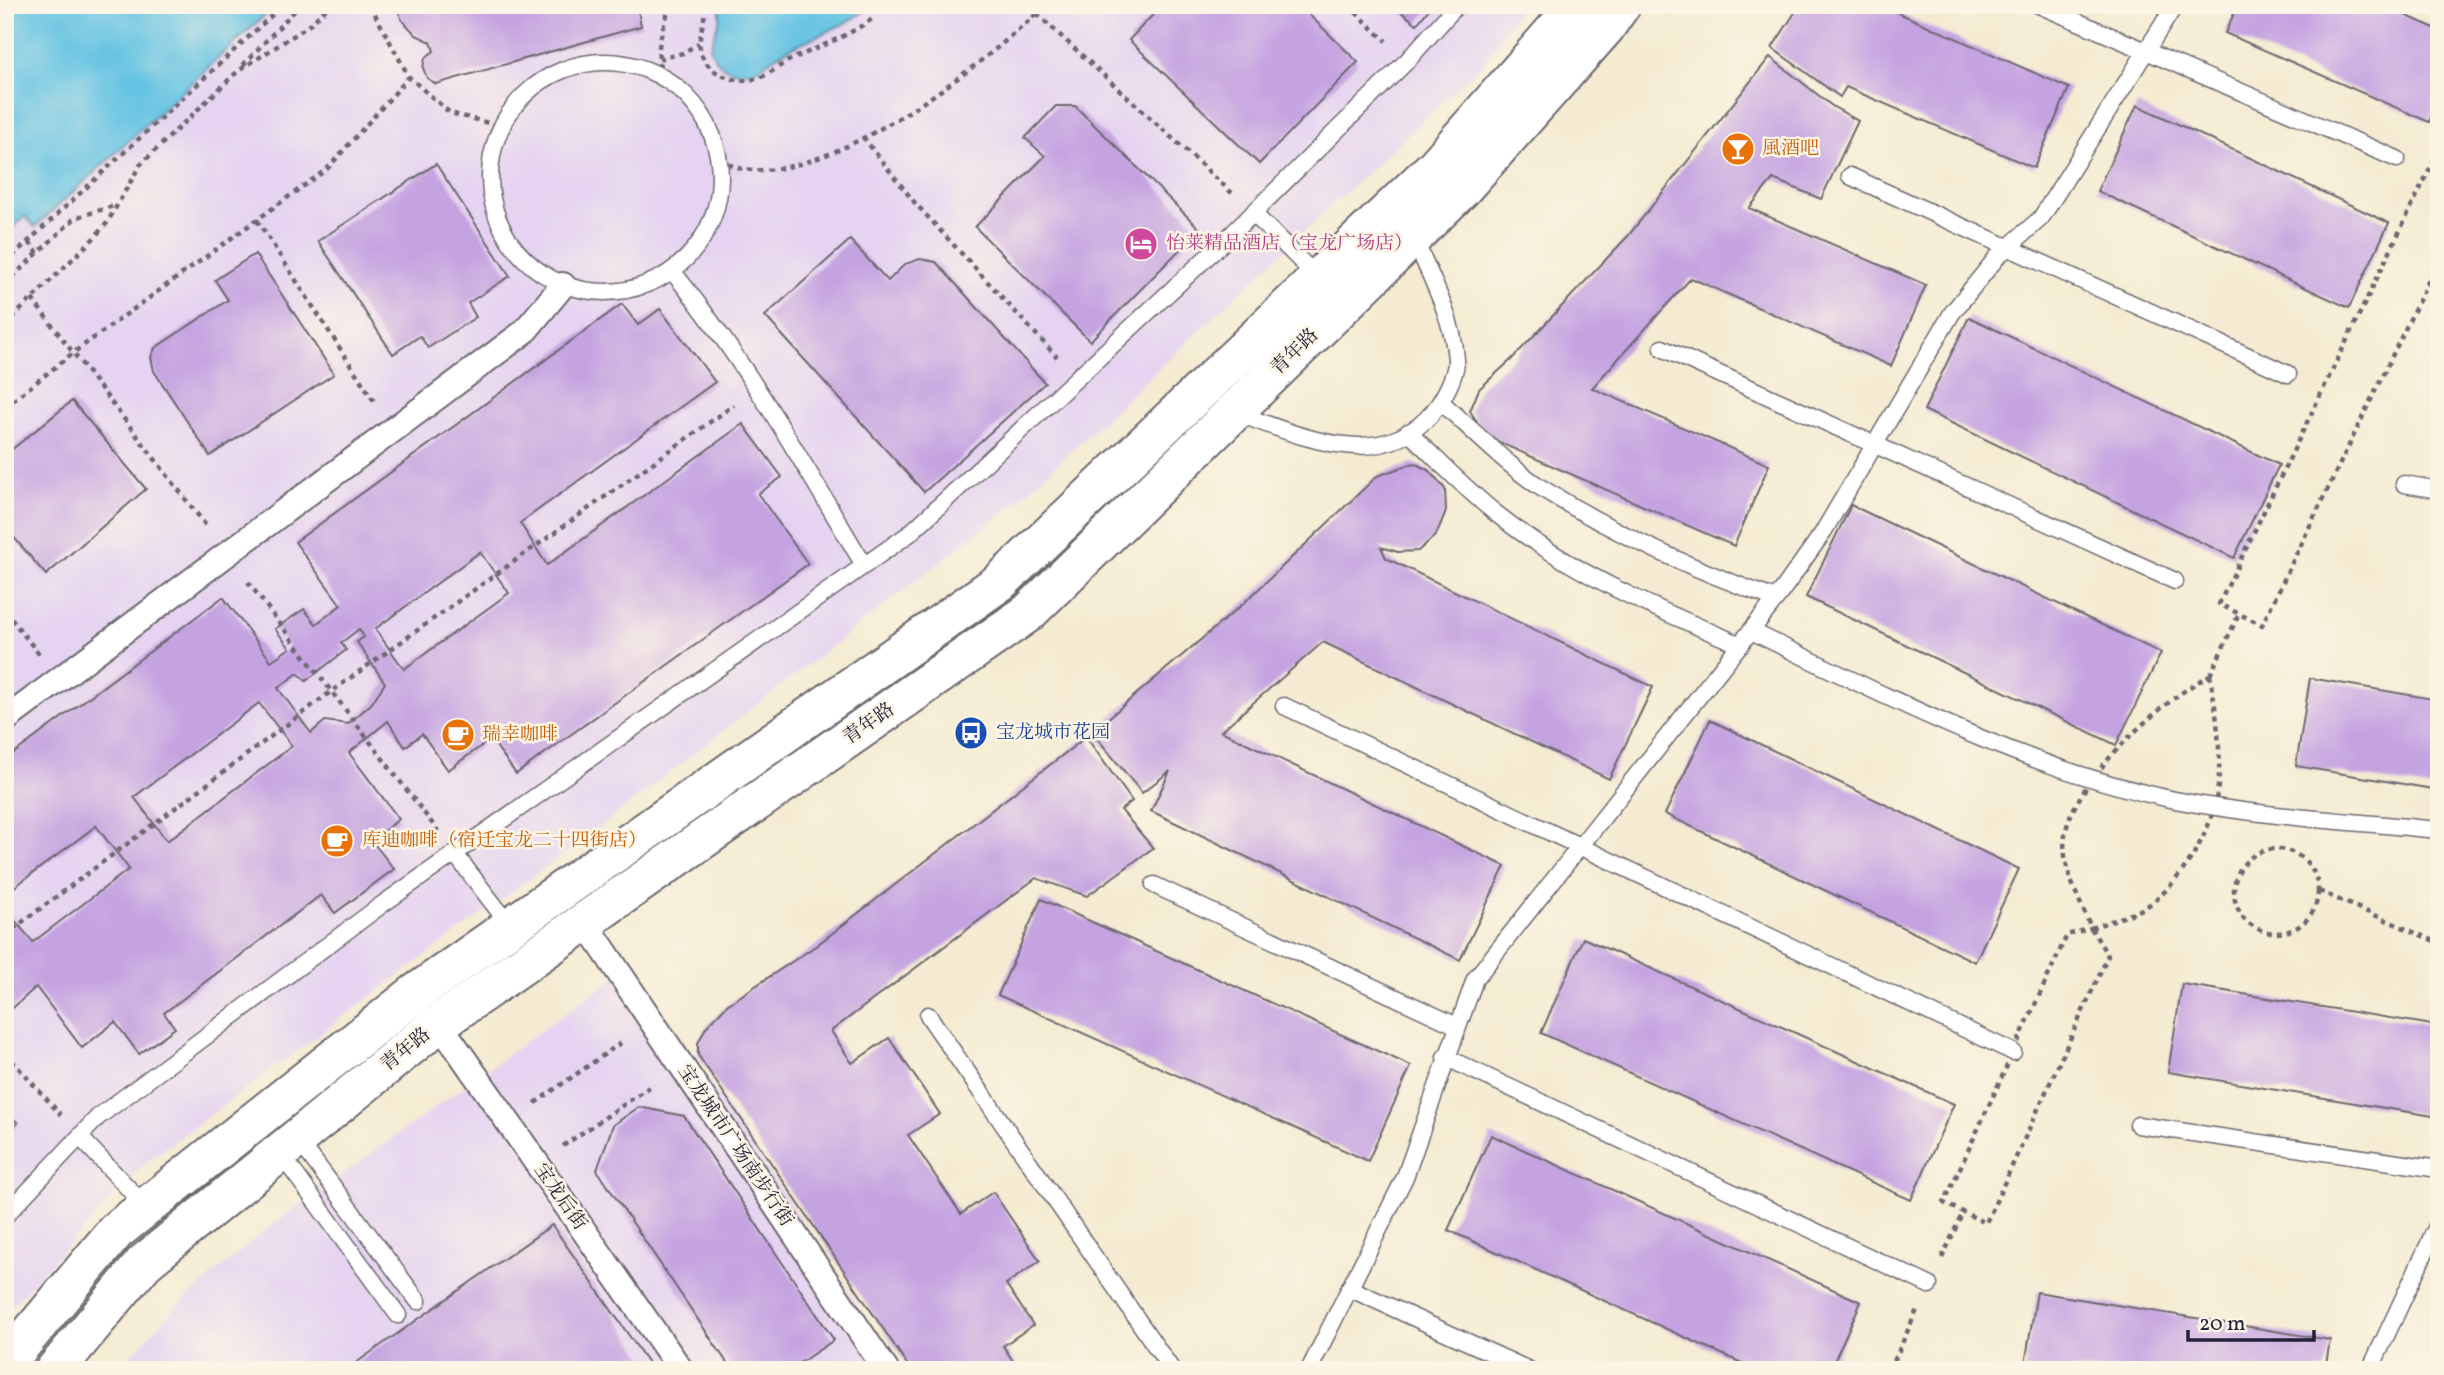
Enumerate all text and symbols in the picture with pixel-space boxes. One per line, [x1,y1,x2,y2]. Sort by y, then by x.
bar icon: 風酒吧 [1719,130,1757,168]
place label: 風酒吧 [1762,136,1819,162]
hotel icon: 怡莱精品酒店（宝龙广场店） [1122,225,1160,263]
place label: 怡莱精品酒店（宝龙广场店） [1166,231,1413,257]
street label: 青年路 [1265,323,1325,381]
street label: 青年路 [838,697,900,751]
bus stop icon: 宝龙城市花园 [952,714,990,752]
cafe icon: 瑞幸咖啡 [439,716,477,754]
place label: 宝龙城市花园 [996,720,1110,746]
place label: 瑞幸咖啡 [482,722,558,748]
cafe icon: 库迪咖啡（宿迁宝龙二十四街店） [318,822,356,860]
place label: 库迪咖啡（宿迁宝龙二十四街店） [362,828,647,854]
street label: 青年路 [376,1022,436,1078]
street label: 宝龙城市广场南步行街 [671,1060,799,1232]
street label: 宝龙后街 [528,1158,592,1236]
scale bar [2188,1298,2314,1342]
text: 20 m [2199,1310,2245,1339]

